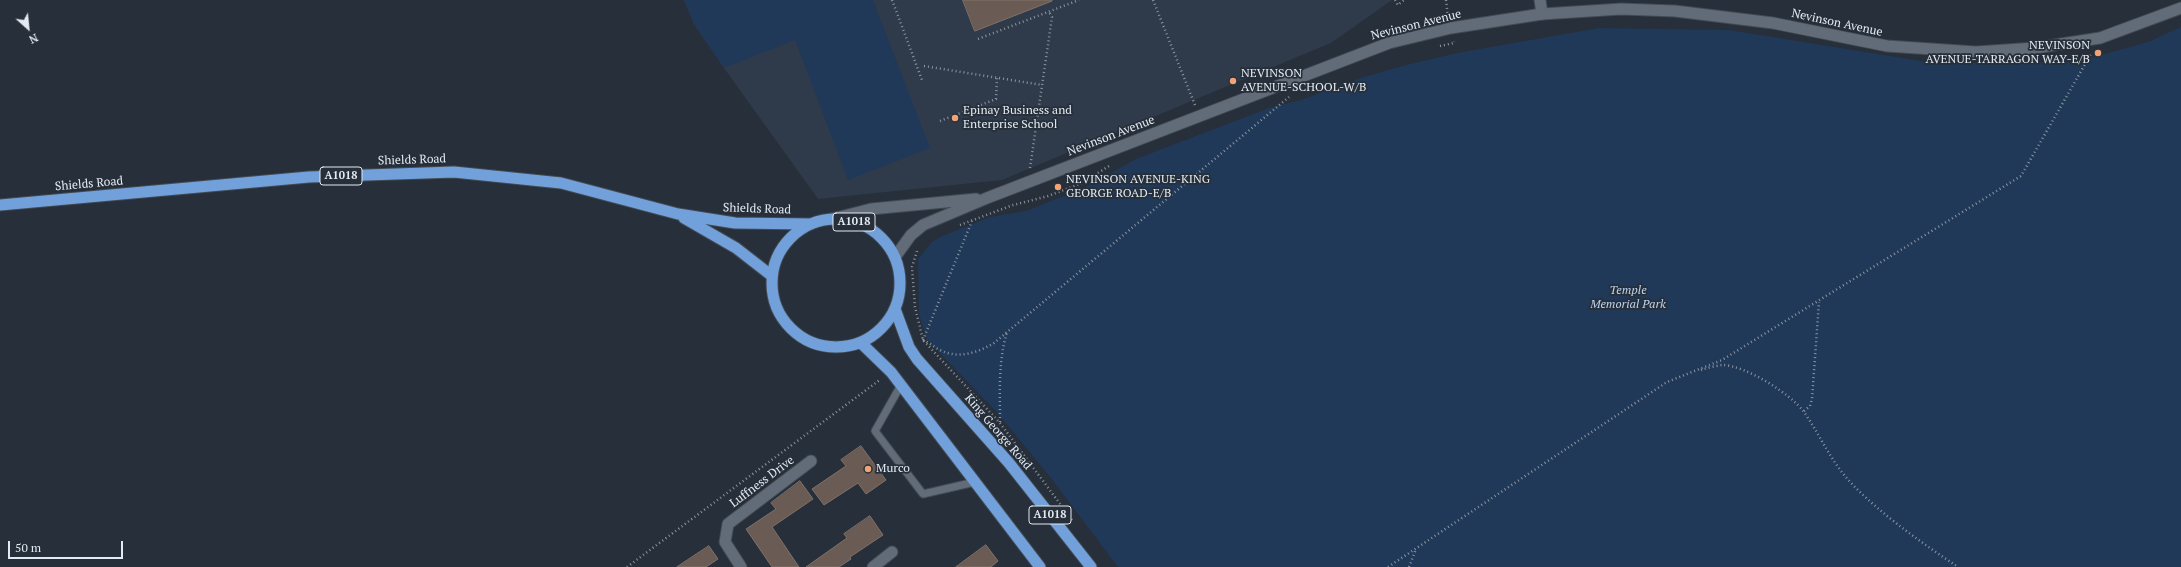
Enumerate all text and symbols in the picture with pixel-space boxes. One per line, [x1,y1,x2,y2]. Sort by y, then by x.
street label: Nevinson Avenue [1790,6,1884,40]
street label: Nevinson Avenue [1369,7,1463,43]
north arrow [8,8,48,48]
text: N [27,31,40,47]
place label: NEVINSON AVENUE-TARRAGON WAY-E/B [1925,39,2090,67]
marker: NEVINSON AVENUE-TARRAGON WAY-E/B [2093,48,2103,58]
place label: NEVINSON AVENUE-SCHOOL-W/B [1241,67,1366,95]
marker: NEVINSON AVENUE-SCHOOL-W/B [1228,76,1238,86]
place label: Epinay Business and Enterprise School [963,104,1072,132]
marker: Epinay Business and Enterprise School [950,113,960,123]
street label: Nevinson Avenue [1065,113,1157,159]
street label: Shields Road [378,152,446,168]
road number: A1018 [320,167,362,185]
place label: NEVINSON AVENUE-KING GEORGE ROAD-E/B [1066,173,1210,201]
street label: Shields Road [54,174,124,194]
marker: NEVINSON AVENUE-KING GEORGE ROAD-E/B [1053,182,1063,192]
street label: Shields Road [723,201,791,217]
road number: A1018 [833,213,875,231]
park label: Temple Memorial Park [1590,284,1666,312]
street label: King George Road [961,391,1035,473]
street label: Luffness Drive [727,453,797,511]
place label: Murco [876,462,910,476]
marker: Murco [863,464,873,474]
road number: A1018 [1029,506,1071,524]
scale bar [10,533,125,559]
text: 50 m [15,540,41,555]

